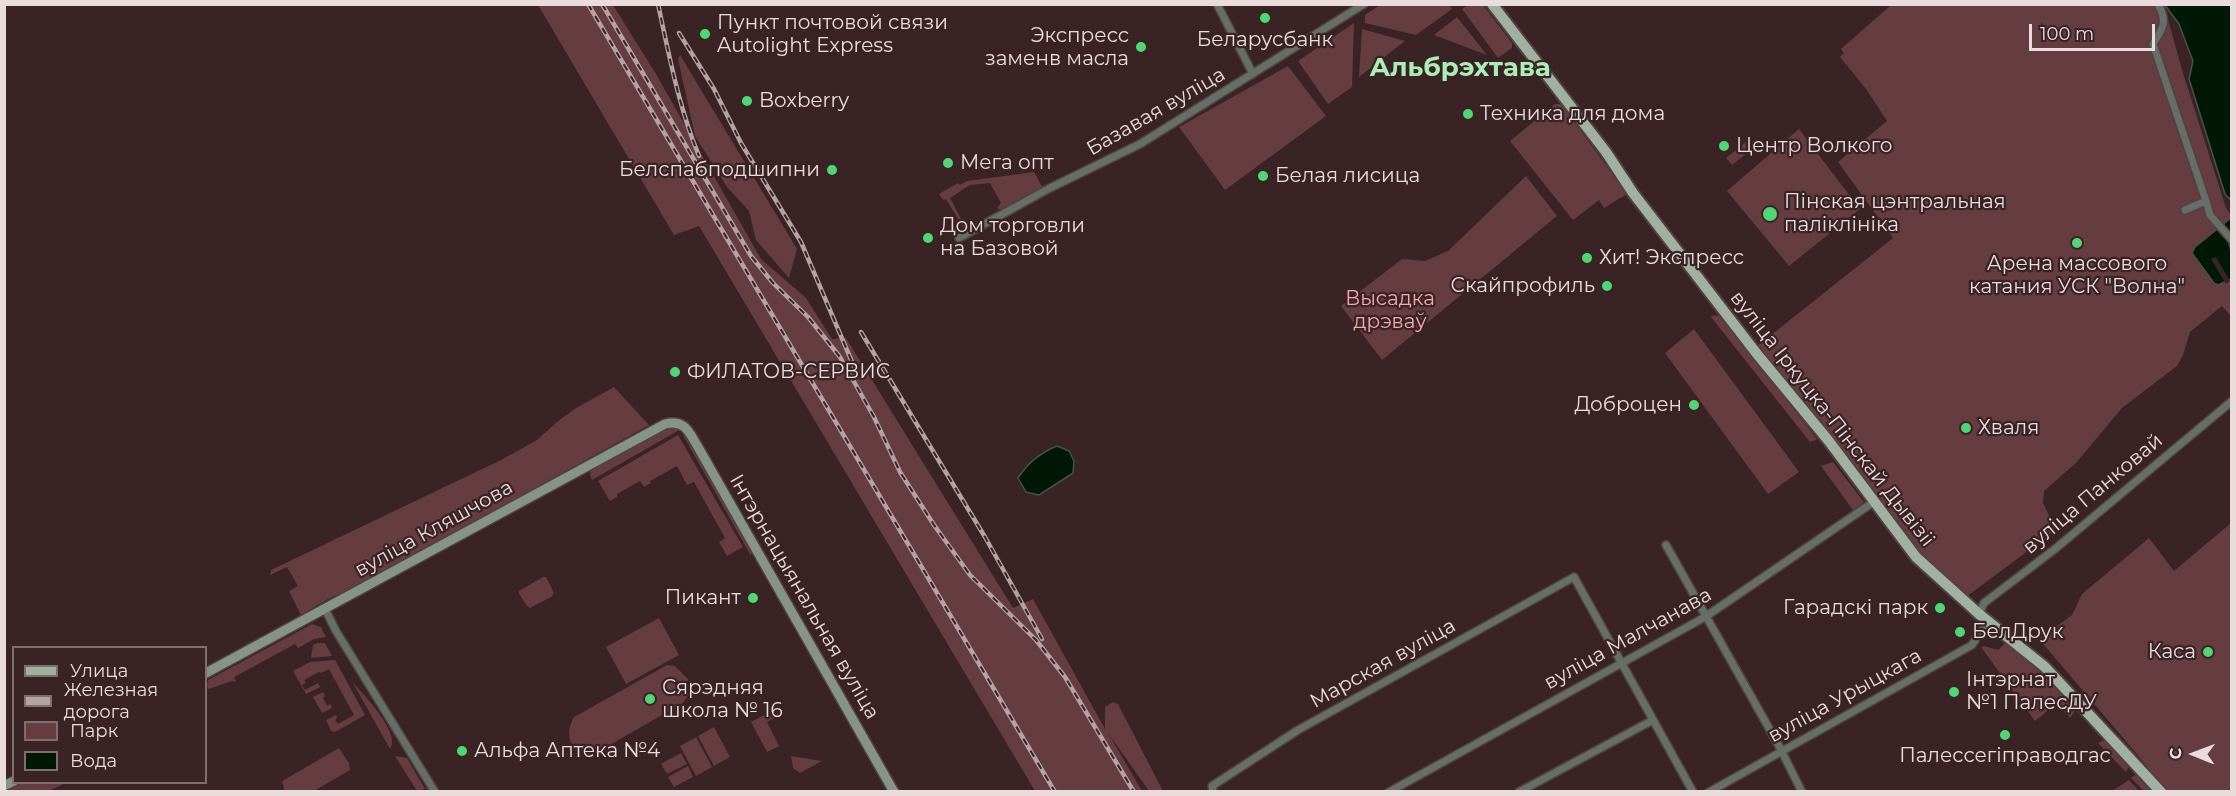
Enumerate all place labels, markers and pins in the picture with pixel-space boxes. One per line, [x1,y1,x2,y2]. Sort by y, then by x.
place label: Пункт почтовой связи Autolight Express [717,11,948,58]
marker: Беларусбанк [1258,11,1272,25]
place label: Экспресс заменв масла [985,24,1129,71]
marker: Пункт почтовой связи Autolight Express [698,27,712,41]
place label: Беларусбанк [1197,28,1333,52]
marker: Экспресс заменв масла [1134,40,1148,54]
place label: Boxberry [759,89,849,113]
marker: Boxberry [740,94,754,108]
place label: Техника для дома [1480,102,1665,126]
marker: Техника для дома [1461,107,1475,121]
place label: Центр Волкого [1736,134,1893,158]
marker: Центр Волкого [1717,139,1731,153]
place label: Мега опт [960,151,1054,175]
marker: Мега опт [941,156,955,170]
place label: Белспабподшипни [619,158,820,182]
marker: Белспабподшипни [825,163,839,177]
place label: Белая лисица [1275,164,1420,188]
marker: Белая лисица [1256,169,1270,183]
place label: Пінская цэнтральная паліклініка [1784,190,2006,237]
marker: Пінская цэнтральная паліклініка [1761,205,1779,223]
place label: Дом торговли на Базовой [940,214,1085,261]
marker: Дом торговли на Базовой [921,231,935,245]
marker: Арена массового катания УСК "Волна" [2070,236,2084,250]
place label: Хит! Экспресс [1599,246,1744,270]
marker: Хит! Экспресс [1580,251,1594,265]
place label: Арена массового катания УСК "Волна" [1969,252,2185,299]
place label: Скайпрофиль [1451,274,1595,298]
marker: Скайпрофиль [1600,279,1614,293]
place label: ФИЛАТОВ-СЕРВИС [687,360,890,384]
marker: ФИЛАТОВ-СЕРВИС [668,365,682,379]
place label: Доброцен [1575,393,1682,417]
marker: Доброцен [1687,398,1701,412]
place label: Хваля [1978,416,2039,440]
marker: Хваля [1959,421,1973,435]
place label: Пикант [665,586,741,610]
marker: Пикант [746,591,760,605]
place label: Гарадскі парк [1783,596,1928,620]
marker: Гарадскі парк [1933,601,1947,615]
place label: БелДрук [1972,620,2063,644]
marker: БелДрук [1953,625,1967,639]
place label: Каса [2148,640,2196,664]
marker: Каса [2201,645,2215,659]
place label: Інтэрнат №1 ПалесДУ [1966,668,2097,715]
place label: Сярэдняя школа № 16 [662,676,783,723]
marker: Інтэрнат №1 ПалесДУ [1947,685,1961,699]
marker: Сярэдняя школа № 16 [643,692,657,706]
marker: Палессегіправодгас [1998,728,2012,742]
place label: Альфа Аптека №4 [474,739,660,763]
marker: Альфа Аптека №4 [455,744,469,758]
place label: Палессегіправодгас [1899,744,2111,768]

